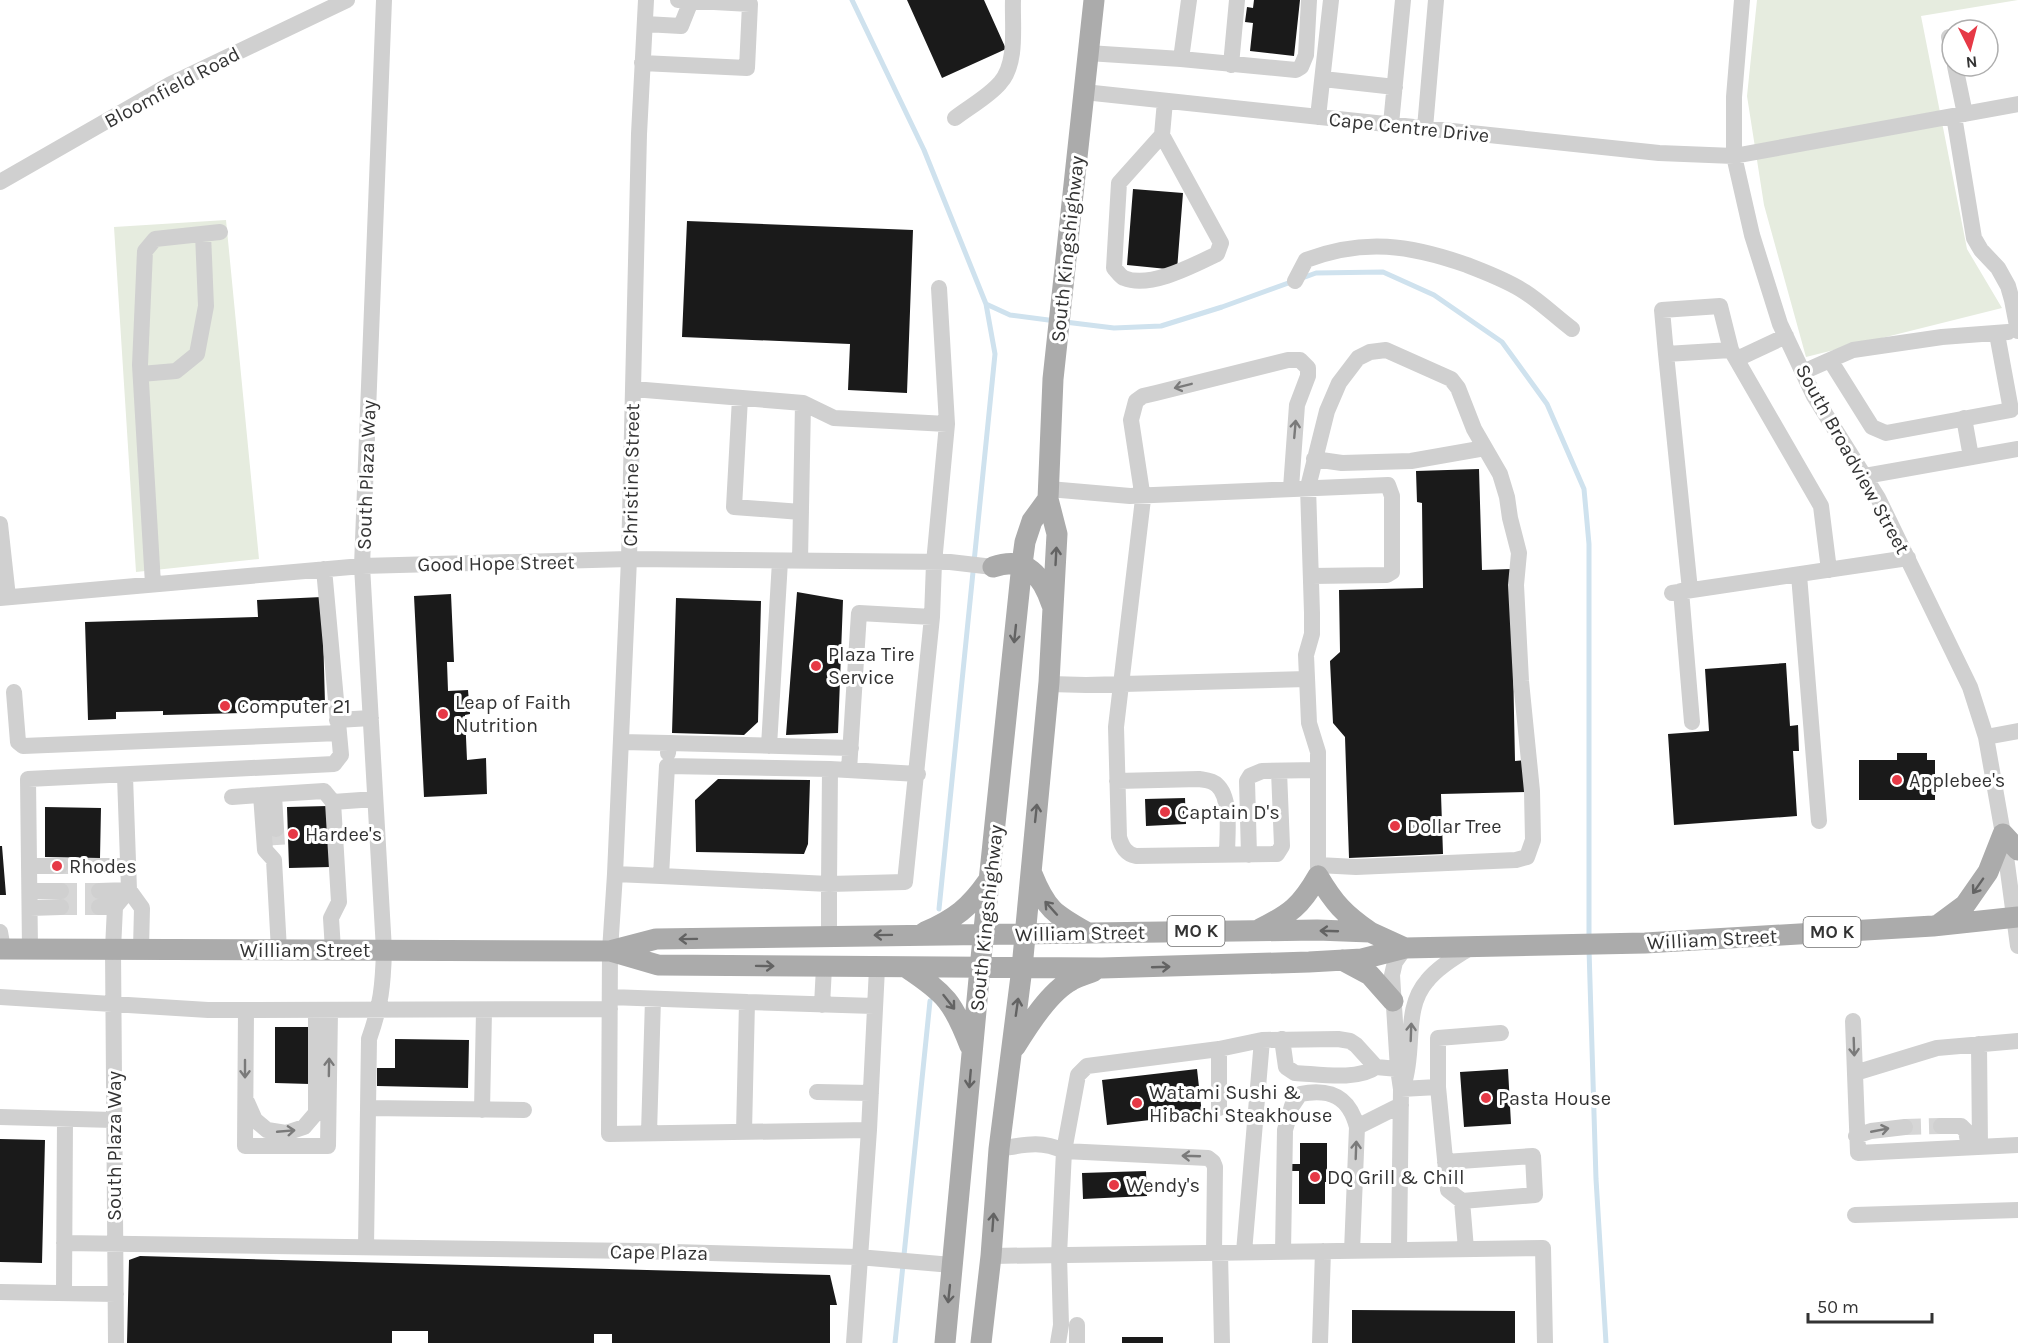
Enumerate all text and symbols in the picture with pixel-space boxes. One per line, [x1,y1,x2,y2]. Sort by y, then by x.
north arrow [1940,18,2000,78]
street label: Bloomfield Road [101,42,244,133]
text: N [1965,52,1978,72]
street label: Cape Centre Drive [1328,108,1490,147]
street label: South Kingshighway [1046,155,1089,344]
street label: South Broadview Street [1791,360,1915,559]
one-way arrow [1174,380,1193,392]
street label: South Plaza Way [352,400,381,550]
street label: Christine Street [619,403,644,547]
one-way arrow [1290,420,1301,440]
one-way arrow [1051,547,1062,567]
street label: Good Hope Street [417,551,575,576]
one-way arrow [1009,624,1020,644]
place label: Plaza Tire Service [828,643,914,689]
marker: Plaza Tire Service [809,659,823,673]
place label: Leap of Faith Nutrition [455,691,571,737]
place label: Computer 21 [237,695,351,718]
marker: Computer 21 [218,699,232,713]
marker: Leap of Faith Nutrition [436,707,450,721]
place label: Applebee's [1909,769,2005,792]
marker: Applebee's [1890,773,1904,787]
place label: Captain D's [1177,801,1280,824]
one-way arrow [1031,804,1042,824]
marker: Captain D's [1158,805,1172,819]
place label: Dollar Tree [1407,815,1502,838]
marker: Dollar Tree [1388,819,1402,833]
place label: Hardee's [305,823,382,846]
street label: South Kingshighway [965,824,1008,1013]
marker: Hardee's [286,827,300,841]
place label: Rhodes [69,855,137,878]
marker: Rhodes [50,859,64,873]
one-way arrow [1972,877,1984,893]
one-way arrow [1044,901,1058,916]
road number: MO K [1168,916,1224,946]
road number: MO K [1804,917,1860,947]
street label: William Street [1015,921,1146,946]
one-way arrow [1320,925,1340,936]
street label: William Street [1646,925,1778,954]
one-way arrow [874,930,894,941]
one-way arrow [679,933,699,944]
street label: William Street [240,939,371,962]
one-way arrow [754,960,774,972]
one-way arrow [1150,961,1170,972]
one-way arrow [942,994,955,1010]
one-way arrow [1011,998,1022,1018]
one-way arrow [1406,1023,1417,1043]
one-way arrow [1848,1036,1860,1056]
one-way arrow [324,1057,335,1077]
one-way arrow [239,1058,251,1078]
one-way arrow [964,1068,975,1088]
street label: South Plaza Way [103,1071,126,1221]
place label: Watami Sushi & Hibachi Steakhouse [1149,1081,1332,1127]
place label: Pasta House [1498,1087,1611,1110]
marker: Pasta House [1479,1091,1493,1105]
marker: Watami Sushi & Hibachi Steakhouse [1130,1096,1144,1110]
one-way arrow [1870,1124,1889,1135]
one-way arrow [276,1125,295,1136]
one-way arrow [1350,1141,1361,1161]
one-way arrow [1181,1151,1201,1162]
place label: DQ Grill & Chill [1327,1166,1465,1189]
marker: DQ Grill & Chill [1308,1170,1322,1184]
place label: Wendy's [1126,1174,1200,1197]
marker: Wendy's [1107,1178,1121,1192]
one-way arrow [988,1213,999,1233]
street label: Cape Plaza [610,1240,708,1265]
one-way arrow [943,1283,954,1303]
scale bar [1808,1286,1932,1324]
text: 50 m [1817,1296,1859,1318]

